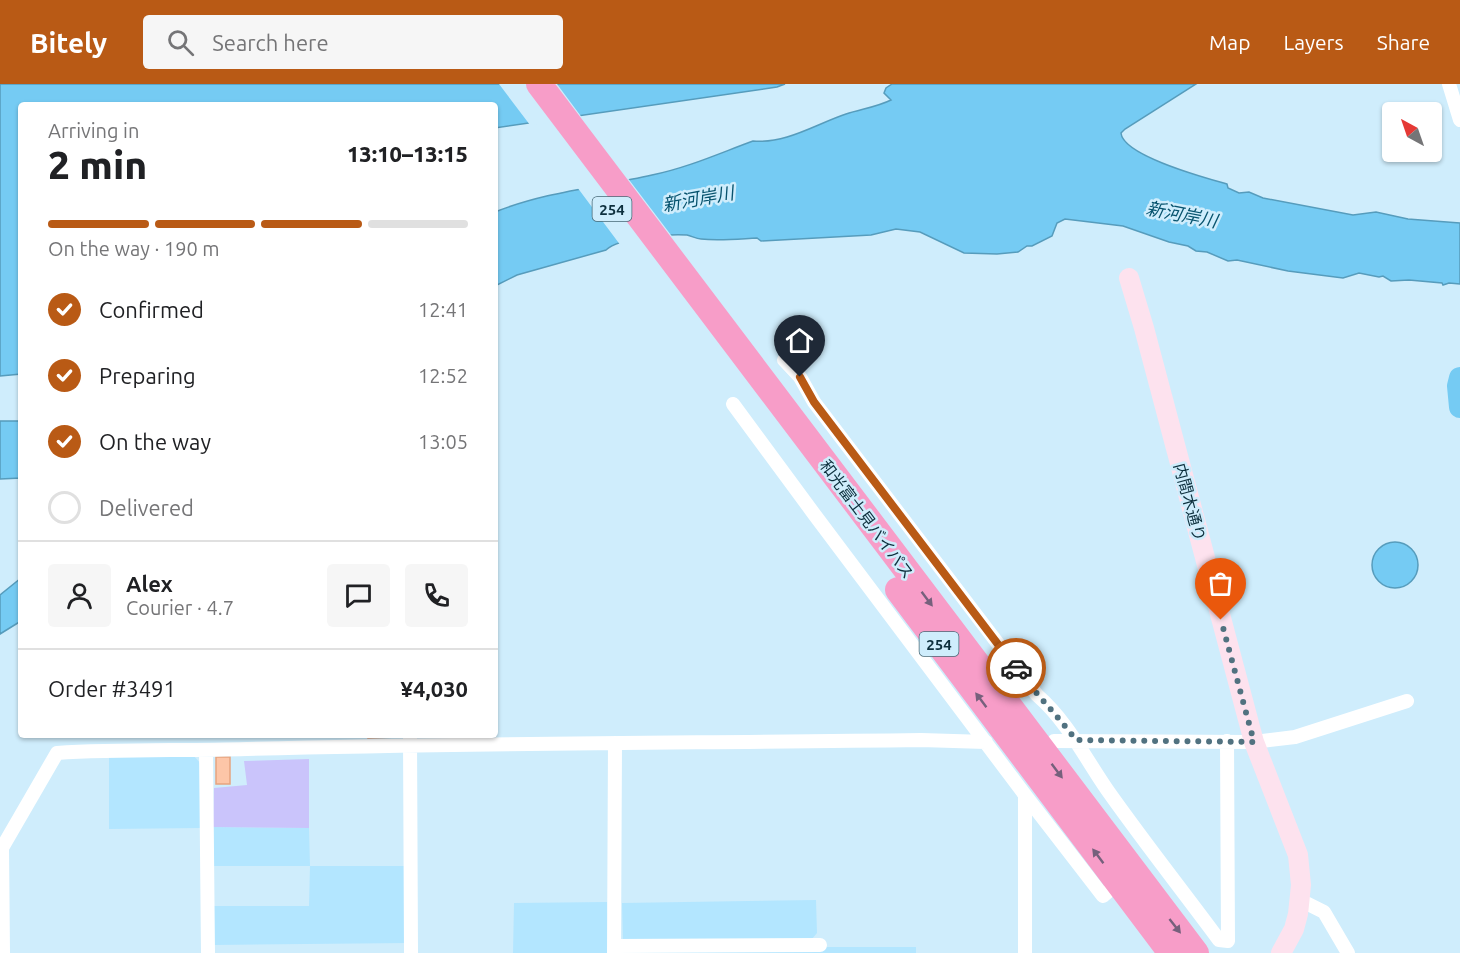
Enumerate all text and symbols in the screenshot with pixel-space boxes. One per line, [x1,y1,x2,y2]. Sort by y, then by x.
search box [143,15,563,69]
icon: search [164,26,197,59]
text: Bitely [30,27,107,58]
text: Search here [212,30,329,55]
text: Map [1209,30,1250,54]
text: Layers [1283,30,1344,54]
text: Share [1377,30,1430,54]
north arrow [1382,102,1442,162]
map controls [1382,102,1442,162]
text: Arriving in [48,119,139,142]
text: 13:10–13:15 [347,141,468,166]
text: 2 min [48,143,147,186]
water label: 新河岸川 [661,182,737,214]
road number: 254 [592,197,632,221]
water label: 新河岸川 [1145,197,1221,231]
text: On the way · 190 m [48,237,220,260]
icon: check [48,293,81,326]
text: Confirmed [99,297,204,322]
text: 12:41 [418,298,468,321]
pin [774,315,825,377]
icon: home [783,324,816,357]
icon: check [48,359,81,392]
text: Preparing [99,363,196,388]
text: 12:52 [418,364,468,387]
icon: check [48,425,81,458]
text: On the way [99,429,211,454]
text: 13:05 [418,430,468,453]
street label: 和光富士見バイパス [817,456,917,582]
street label: 内間木通り [1171,461,1209,543]
text: Delivered [99,495,194,520]
pin [1195,558,1246,620]
button: person [48,564,111,627]
button: chat [327,564,390,627]
button: phone [405,564,468,627]
icon: bag [1204,567,1237,600]
text: Alex [126,571,173,596]
one-way arrow [920,591,932,606]
text: Courier · 4.7 [126,596,234,619]
road number: 254 [920,632,958,656]
courier [986,638,1046,698]
icon: car [1000,652,1033,685]
text: Order #3491 [48,676,176,701]
text: ¥4,030 [401,676,468,701]
one-way arrow [974,692,987,708]
one-way arrow [1051,762,1063,778]
one-way arrow [1091,848,1104,864]
one-way arrow [1168,919,1180,934]

